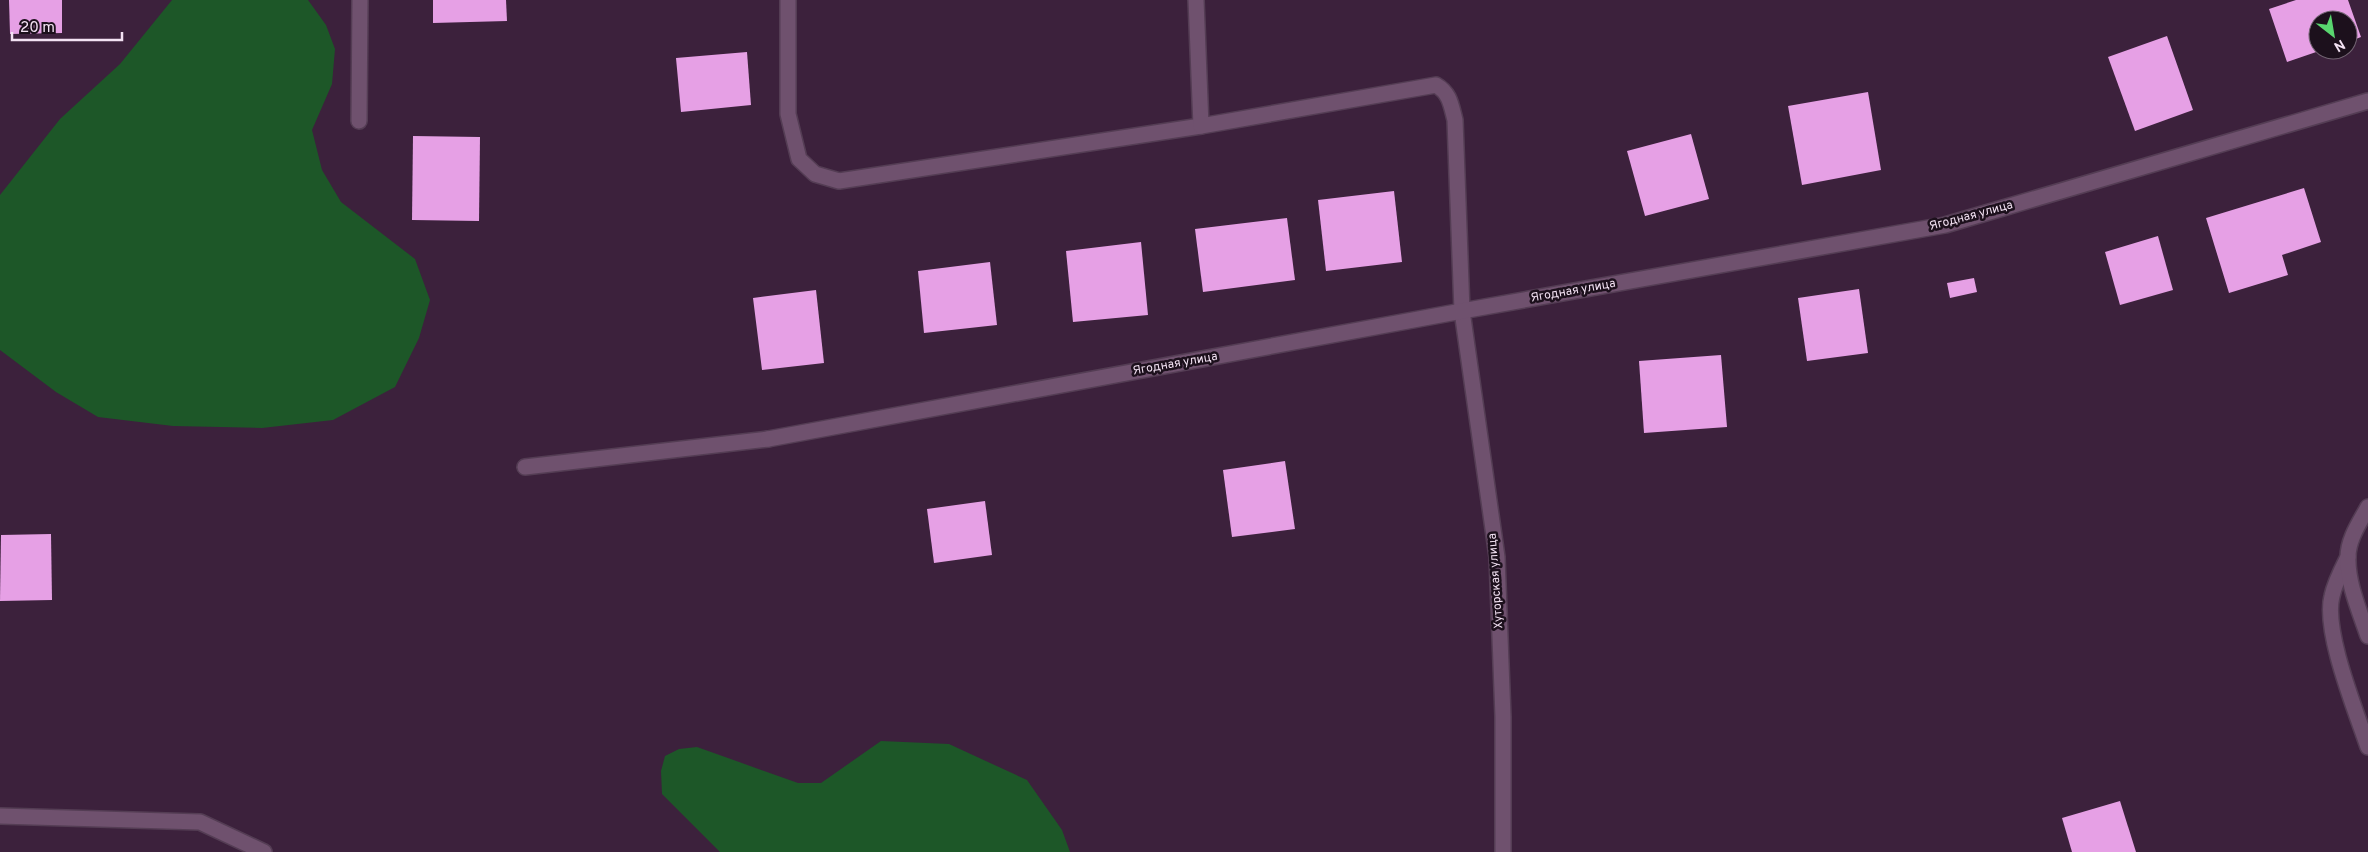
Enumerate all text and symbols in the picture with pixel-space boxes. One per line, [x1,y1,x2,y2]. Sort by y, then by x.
scale bar [12,10,122,42]
north arrow [2308,10,2358,60]
text: 20 m [20,19,55,38]
text: N [2330,35,2348,55]
street label: Ягодная улица [1927,197,2015,235]
street label: Ягодная улица [1529,276,1617,306]
street label: Ягодная улица [1131,349,1219,379]
street label: Хуторская улица [1485,533,1507,629]

